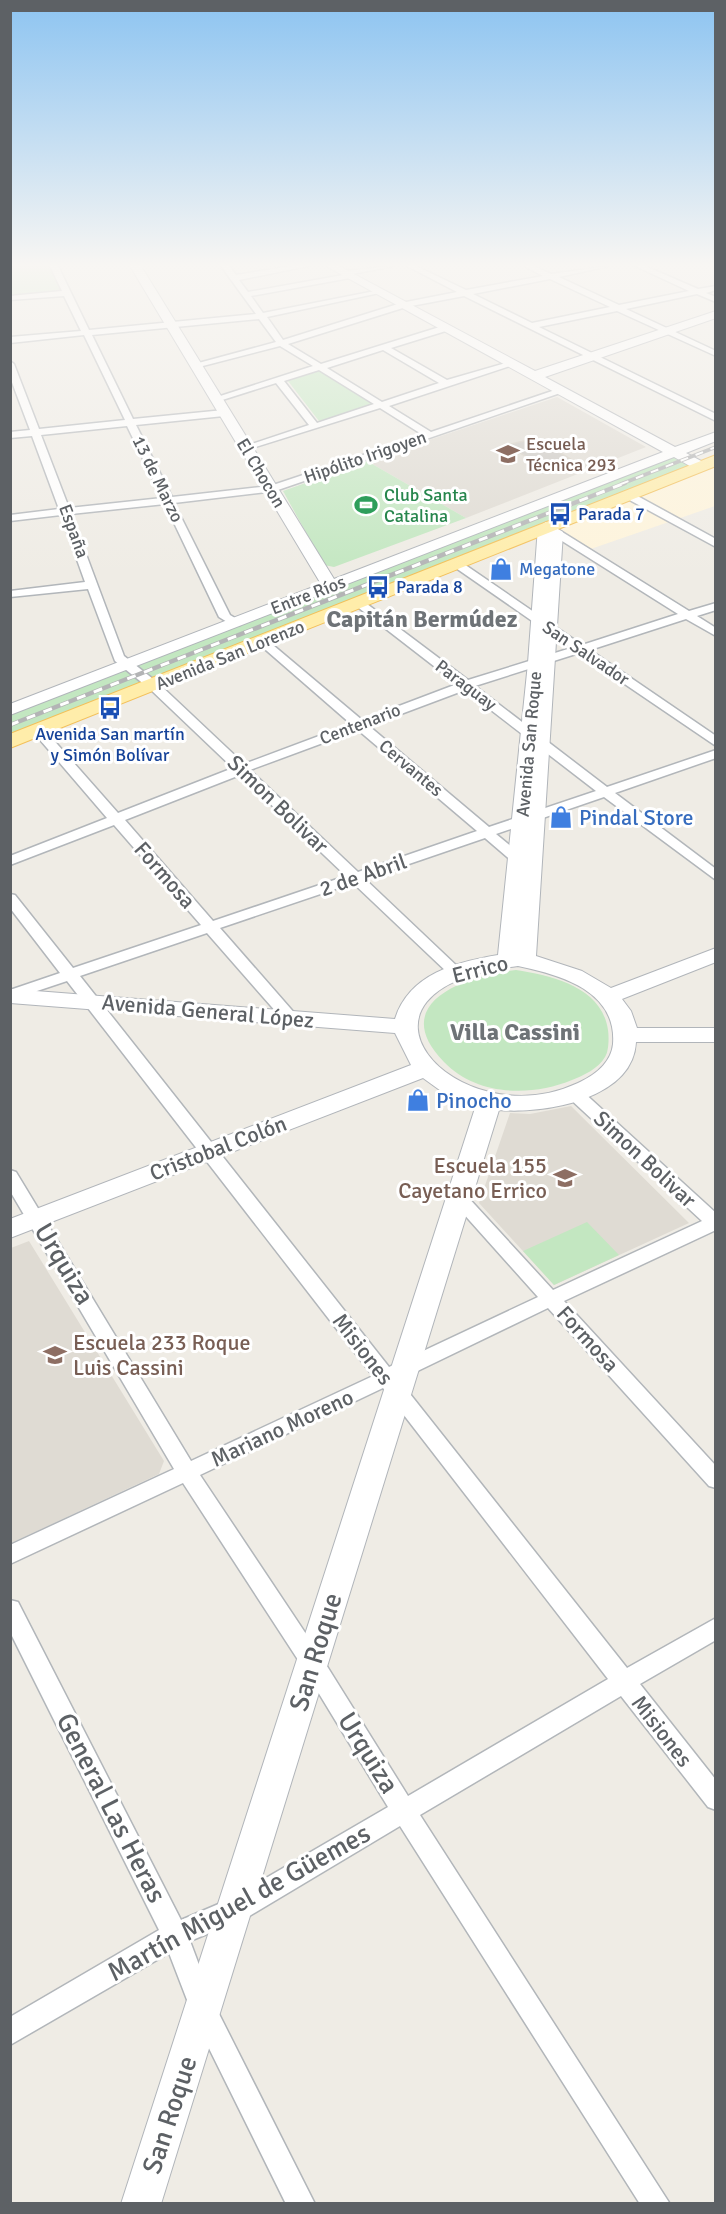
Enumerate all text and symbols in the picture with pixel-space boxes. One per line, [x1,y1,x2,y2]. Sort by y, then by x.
street label: Hipólito Irigoyen [301,426,429,488]
street label: 13 de Marzo [128,432,188,526]
place label: Escuela Técnica 293 [526,433,616,476]
street label: El Chocon [232,434,290,512]
school or university icon: Escuela Técnica 293 [495,441,521,467]
place label: Club Santa Catalina [384,484,468,527]
sports icon: Club Santa Catalina [353,492,379,518]
street label: España [54,501,94,561]
bus stop icon: Parada 7 [547,501,573,527]
place label: Parada 7 [578,503,645,525]
shop icon: Megatone [488,556,514,582]
place label: Megatone [519,558,595,580]
street label: Entre Ríos [267,571,349,619]
bus stop icon: Parada 8 [365,574,391,600]
place label: Parada 8 [396,576,463,598]
district label: Capitán Bermúdez [327,604,518,634]
street label: Avenida San Lorenzo [152,615,308,695]
street label: San Salvador [538,616,634,690]
street label: Paraguay [431,655,501,716]
street label: Avenida San Roque [512,670,546,818]
bus stop icon: Avenida San martín y Simón Bolívar [97,695,123,721]
street label: Centenario [316,699,404,749]
place label: Avenida San martín y Simón Bolívar [35,723,185,766]
street label: Cervantes [374,735,448,801]
street label: Simon Bolivar [222,749,334,859]
shop icon: Pindal Store [548,804,574,830]
place label: Pindal Store [579,804,693,831]
street label: Formosa [129,836,201,914]
street label: 2 de Abril [316,848,410,902]
street label: Errico [449,949,511,989]
street label: Avenida General López [101,988,315,1034]
district label: Villa Cassini [450,1017,580,1047]
shop icon: Pinocho [405,1087,431,1113]
place label: Pinocho [436,1087,512,1114]
street label: Simon Bolivar [588,1105,702,1213]
street label: Cristobal Colón [146,1109,290,1187]
place label: Escuela 155 Cayetano Errico [398,1152,547,1204]
school or university icon: Escuela 155 Cayetano Errico [552,1165,578,1191]
street label: Urquiza [27,1217,101,1311]
street label: Formosa [551,1300,625,1378]
street label: Misiones [327,1308,399,1390]
place label: Escuela 233 Roque Luis Cassini [73,1329,250,1381]
school or university icon: Escuela 233 Roque Luis Cassini [42,1342,68,1368]
street label: Mariano Moreno [206,1383,358,1473]
street label: San Roque [282,1589,350,1715]
street label: Misiones [626,1690,698,1772]
street label: Urquiza [330,1706,406,1800]
street label: General Las Heras [49,1708,173,1908]
street label: Martín Miguel de Güemes [102,1817,376,1989]
street label: San Roque [135,2052,205,2178]

